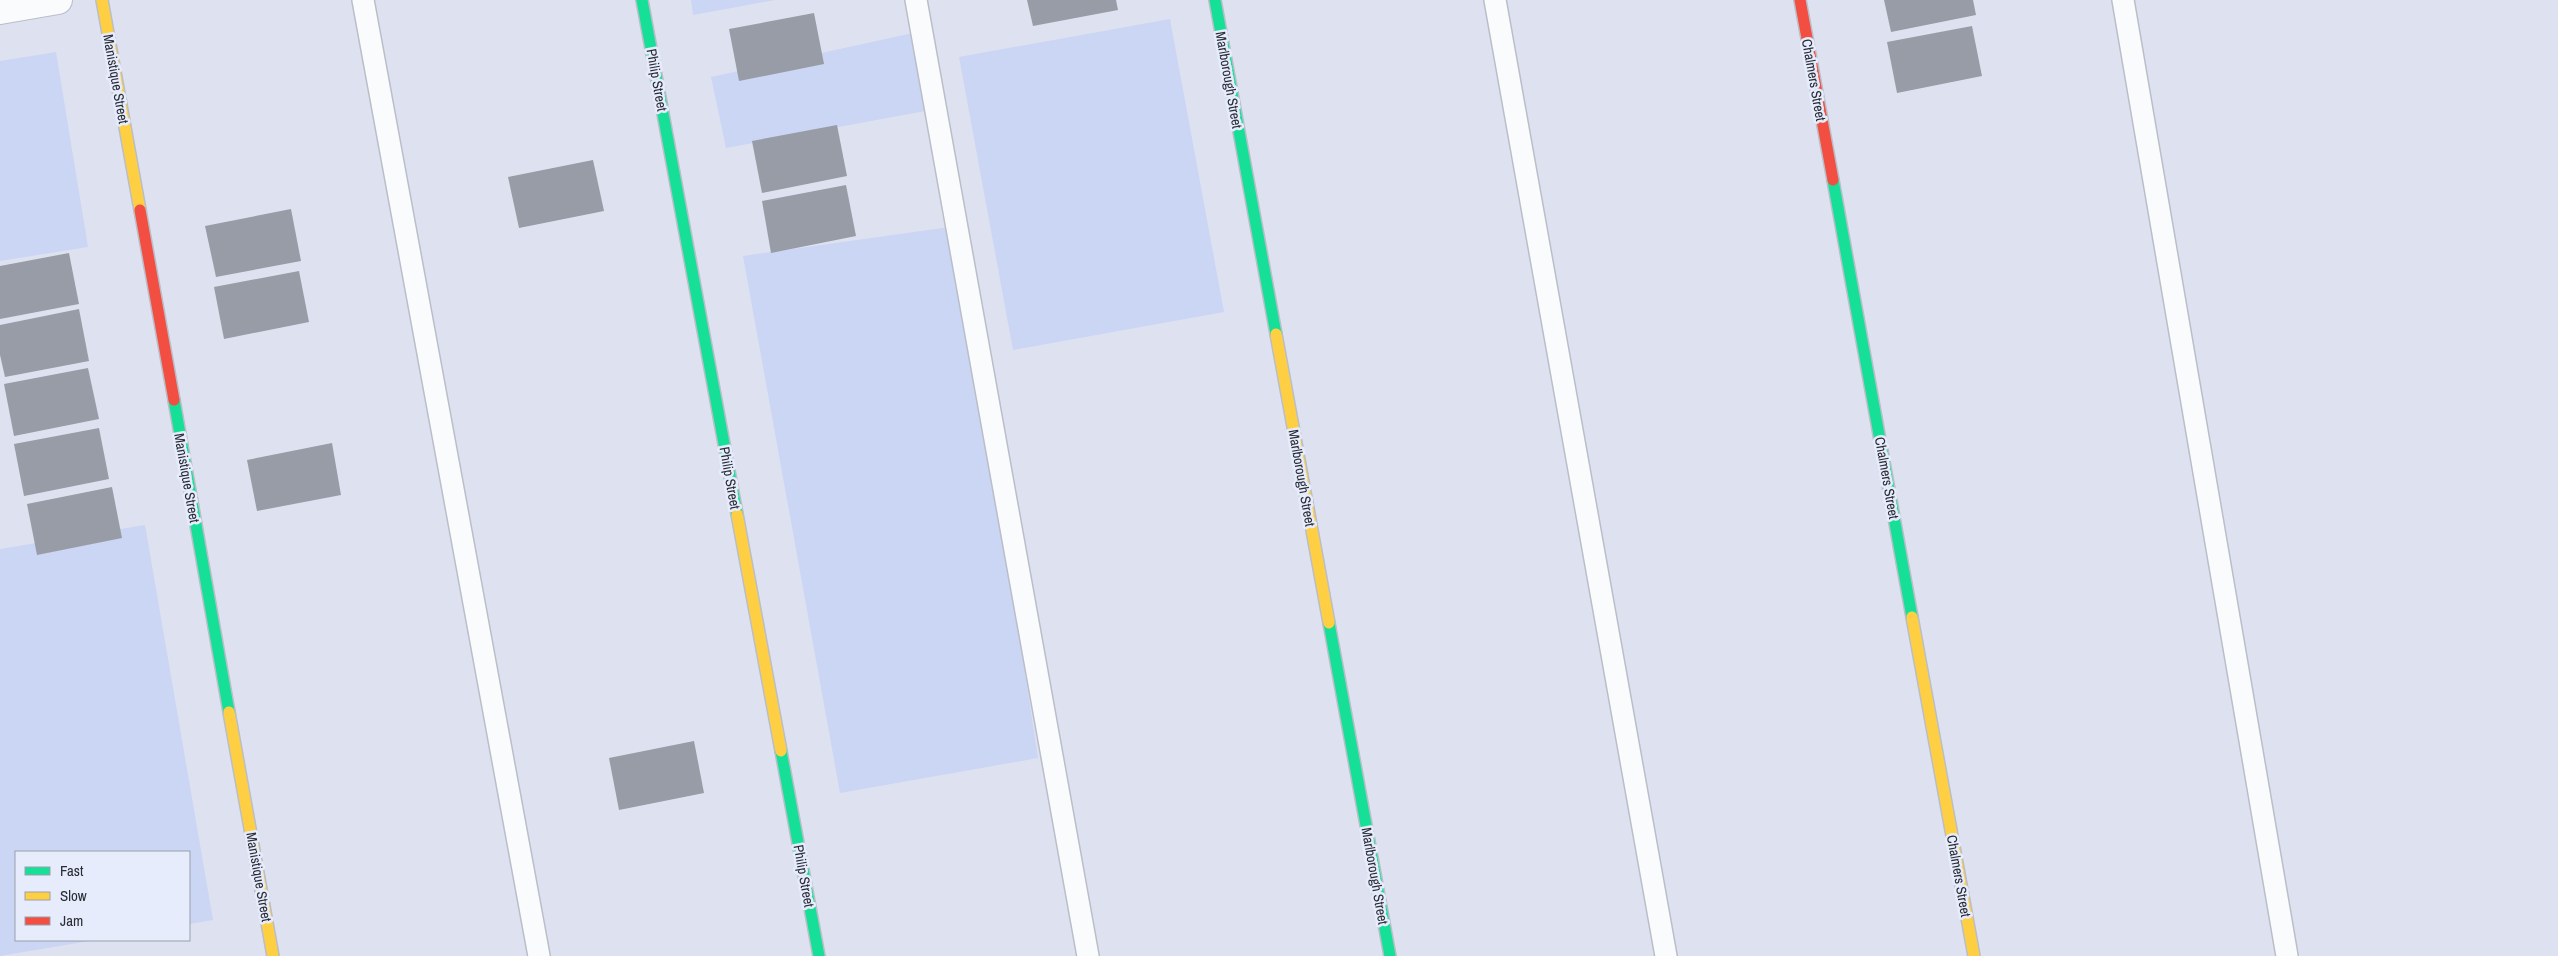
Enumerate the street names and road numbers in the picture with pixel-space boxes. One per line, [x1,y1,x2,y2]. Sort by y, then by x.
street label: Marlborough Street [1212,30,1246,130]
street label: Manistique Street [99,33,133,125]
street label: Chalmers Street [1798,38,1830,122]
street label: Philip Street [643,47,671,113]
street label: Marlborough Street [1285,428,1319,528]
street label: Manistique Street [170,432,204,524]
street label: Chalmers Street [1871,436,1903,520]
street label: Philip Street [716,445,744,511]
street label: Marlborough Street [1358,826,1392,926]
street label: Manistique Street [242,831,276,923]
street label: Chalmers Street [1943,834,1975,918]
street label: Philip Street [790,843,818,909]

